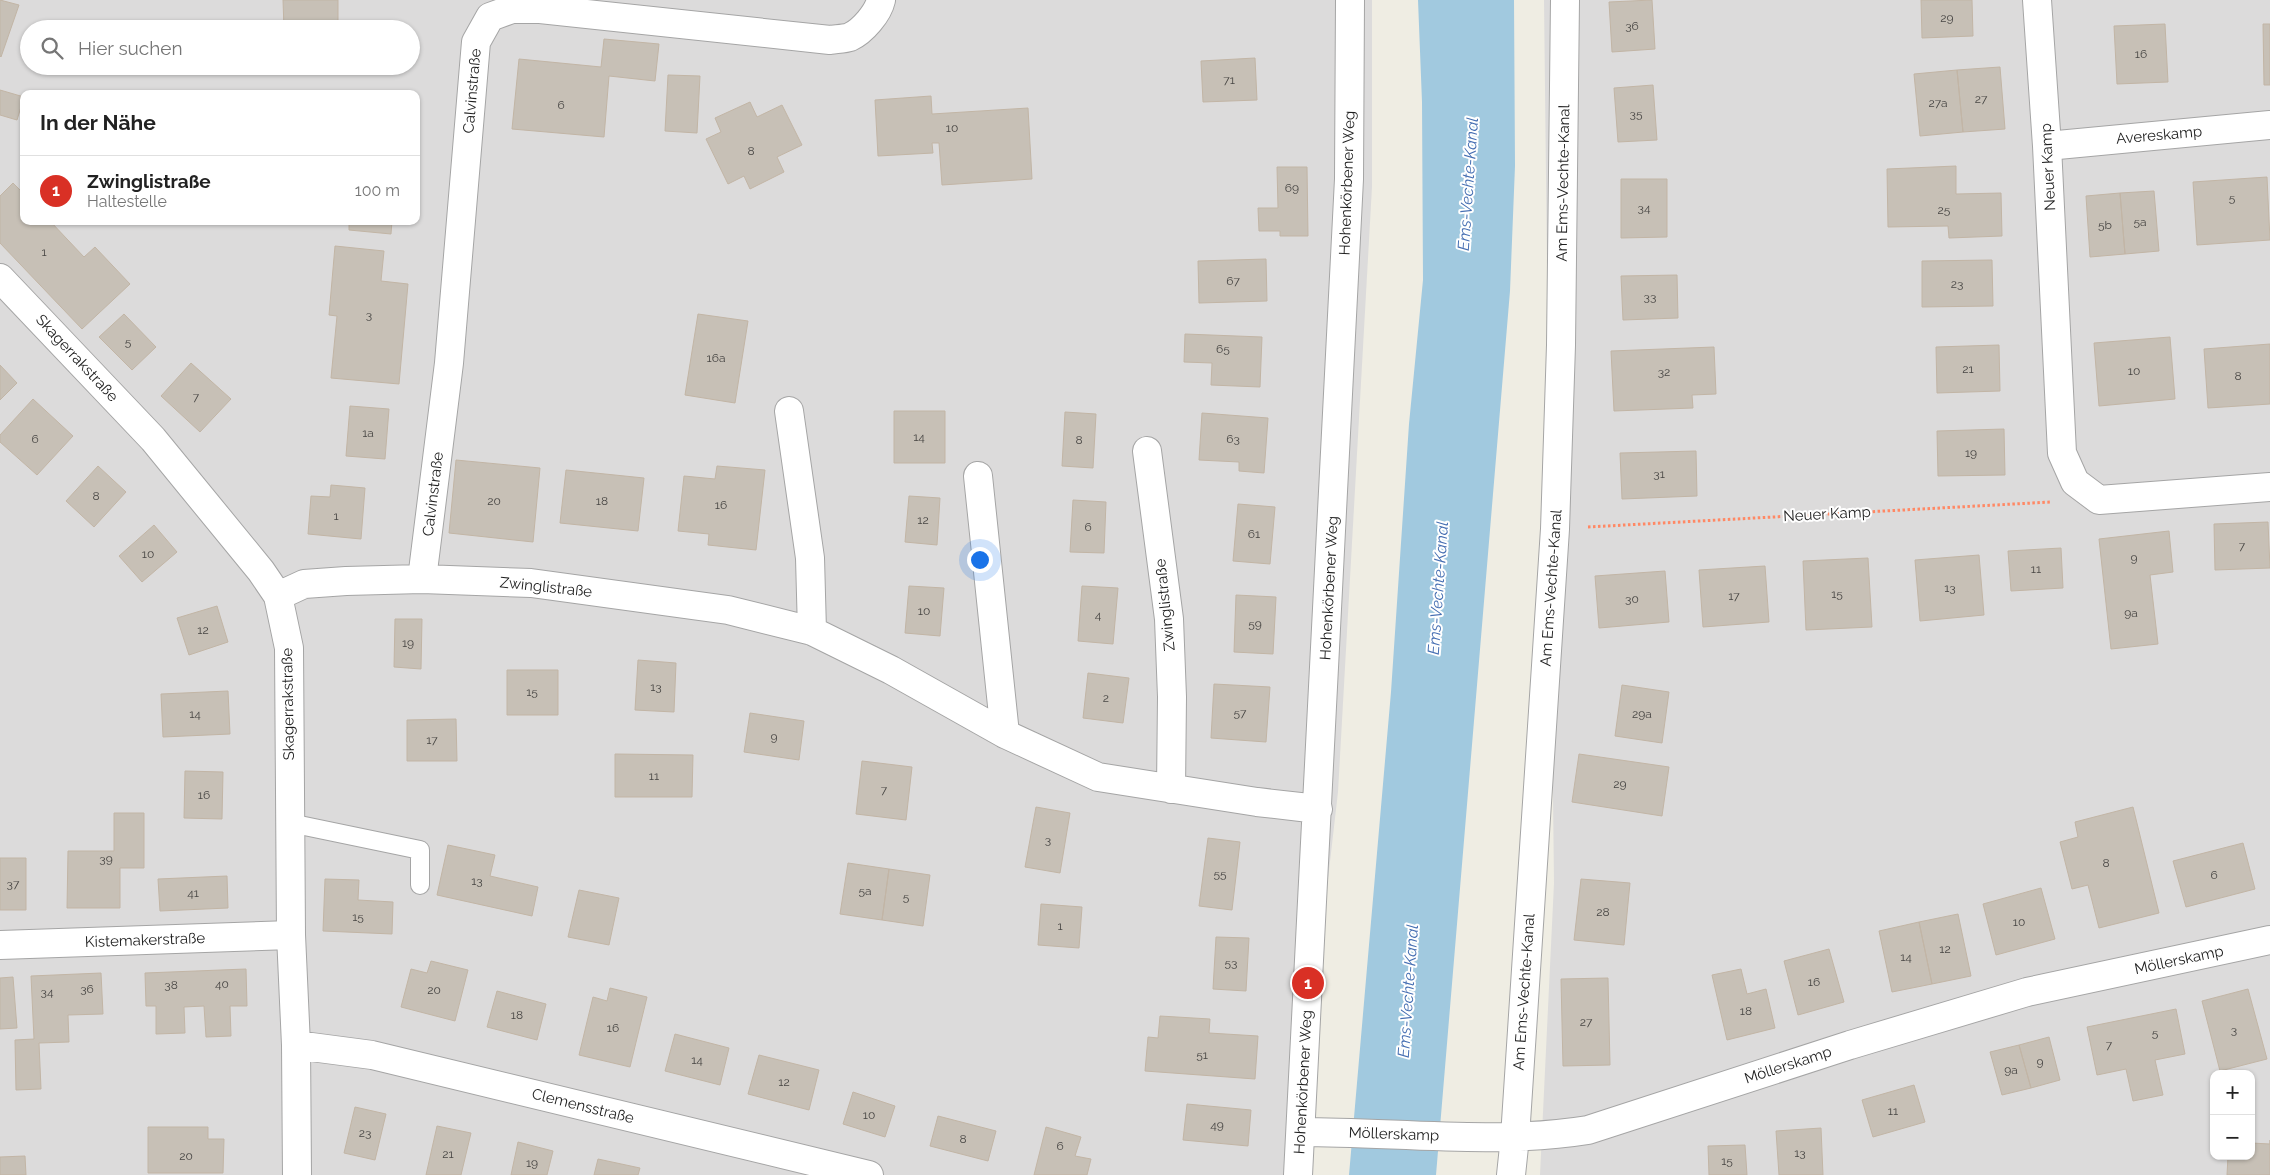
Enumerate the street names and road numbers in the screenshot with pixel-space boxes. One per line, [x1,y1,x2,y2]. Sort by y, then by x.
street label: Calvinstraße [459,48,485,134]
street label: Am Ems-Vechte-Kanal [1553,103,1573,262]
street label: Hohenkörbener Weg [1335,110,1359,256]
street label: Avereskamp [2115,122,2203,148]
street label: Neuer Kamp [2037,123,2059,211]
street label: Skagerrakstraße [32,311,122,405]
street label: Calvinstraße [419,451,447,537]
street label: Neuer Kamp [1783,503,1871,525]
street label: Am Ems-Vechte-Kanal [1537,508,1566,667]
street label: Hohenkörbener Weg [1316,515,1342,661]
street label: Zwinglistraße [1151,558,1179,652]
street label: Zwinglistraße [499,573,593,601]
street label: Skagerrakstraße [278,647,298,760]
street label: Am Ems-Vechte-Kanal [1510,912,1539,1071]
street label: Kistemakerstraße [85,929,206,951]
street label: Möllerskamp [2133,942,2225,978]
street label: Hohenkörbener Weg [1290,1009,1316,1155]
street label: Möllerskamp [1742,1042,1834,1088]
street label: Clemensstraße [530,1085,636,1127]
street label: Möllerskamp [1348,1123,1440,1145]

